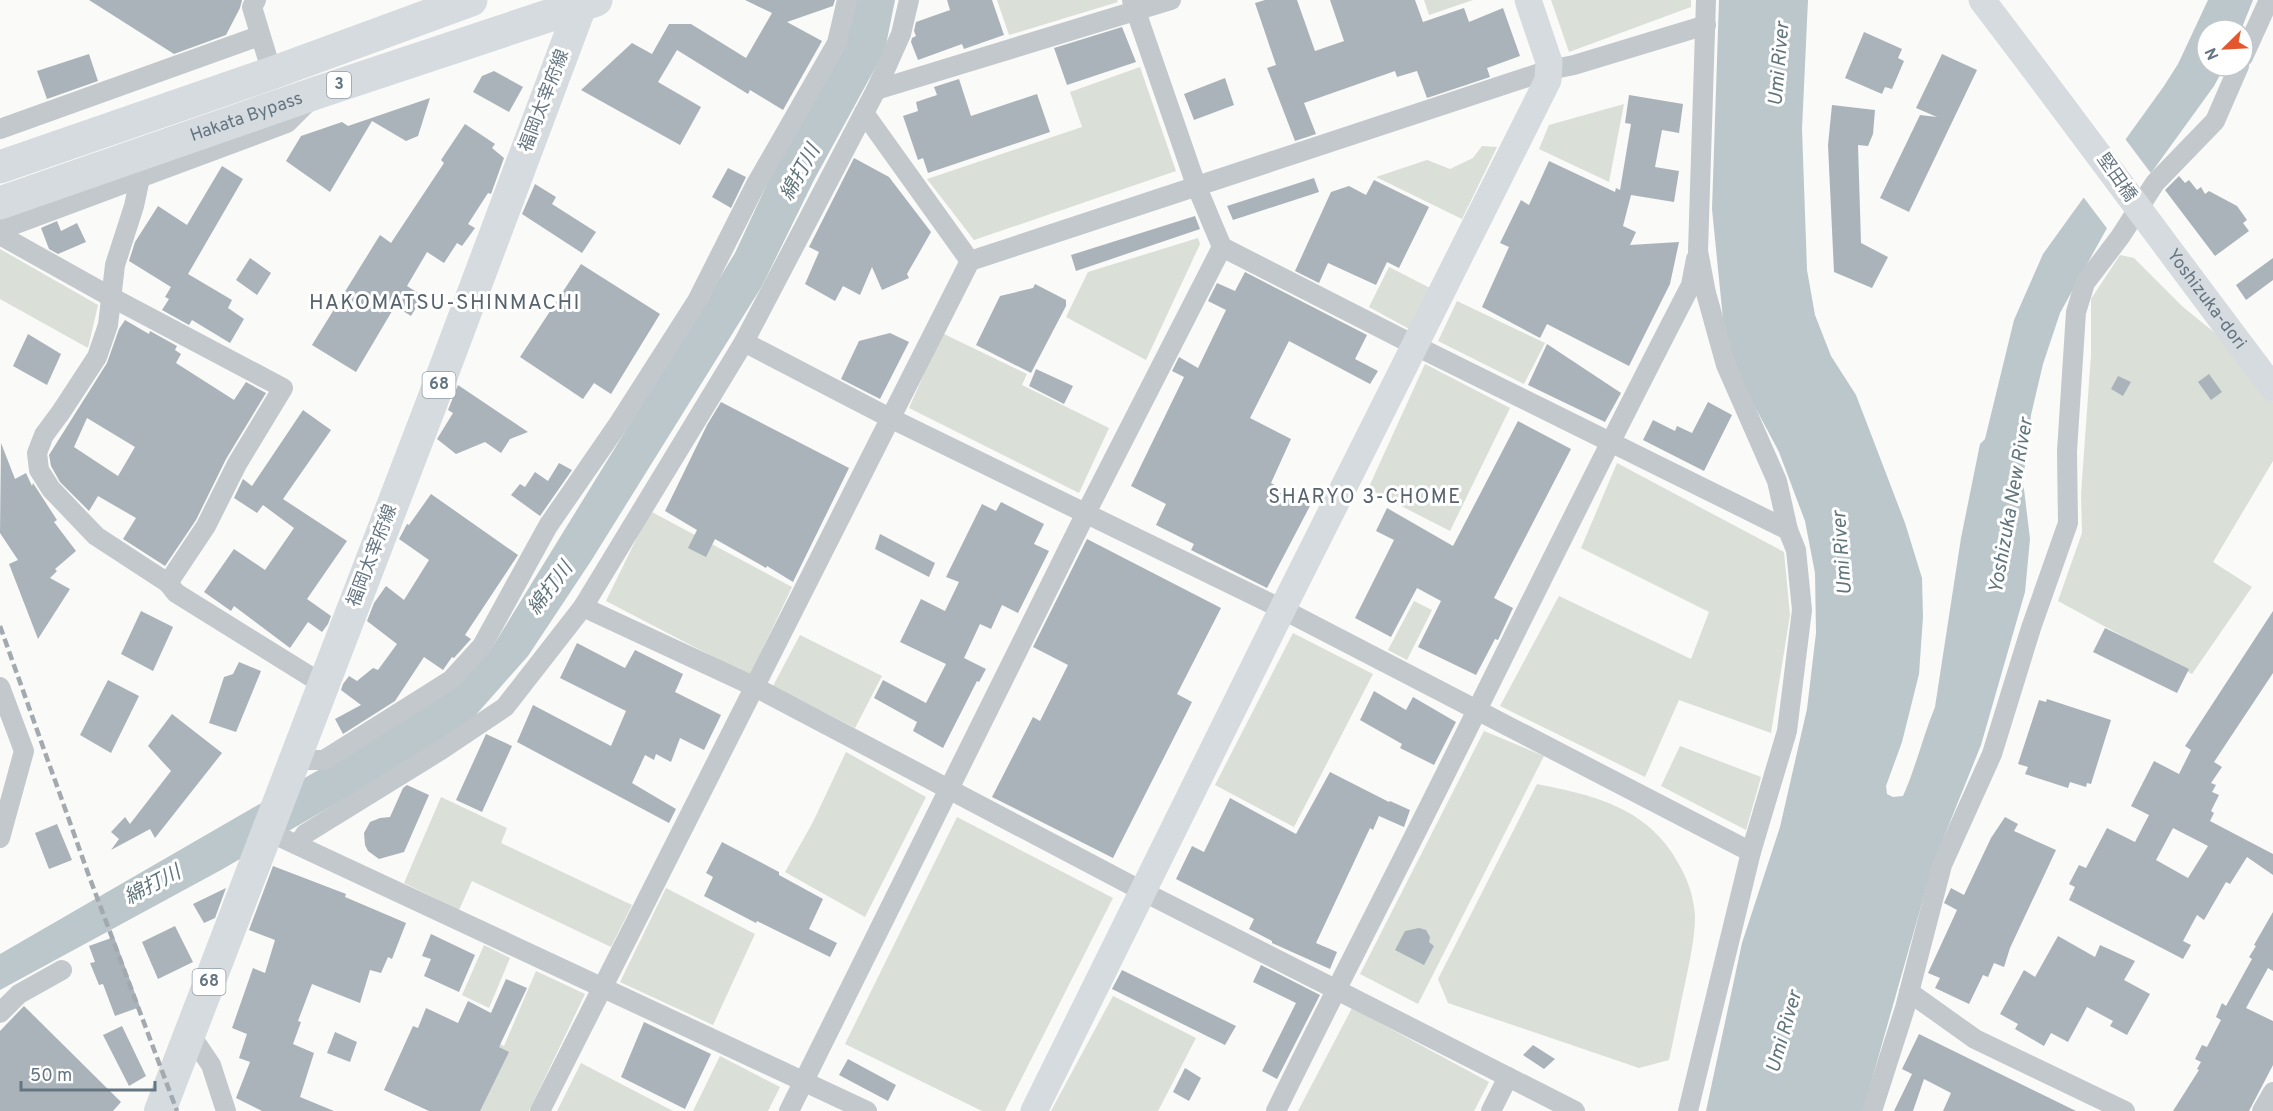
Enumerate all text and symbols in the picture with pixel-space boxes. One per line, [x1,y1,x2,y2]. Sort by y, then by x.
north arrow [2195,18,2255,78]
water label: Umi River [1763,19,1797,107]
text: N [2202,44,2225,63]
street label: 福岡太宰府線 [515,46,575,156]
road number: 3 [327,72,351,98]
street label: Hakata Bypass [187,87,306,147]
water label: 綿打川 [775,139,828,206]
street label: 堅田橋 [2091,149,2141,207]
street label: Yoshizuka-dori [2161,244,2251,354]
district label: HAKOMATSU-SHINMACHI [309,290,581,317]
road number: 68 [422,372,456,398]
water label: Yoshizuka New River [1984,415,2041,596]
district label: SHARYO 3-CHOME [1268,485,1462,511]
street label: 福岡太宰府線 [343,501,403,611]
water label: Umi River [1827,509,1859,596]
water label: 綿打川 [523,556,581,621]
water label: 綿打川 [120,859,187,912]
road number: 68 [192,969,226,995]
water label: Umi River [1761,987,1810,1076]
scale bar [21,1054,154,1092]
text: 50 m [30,1065,72,1088]

